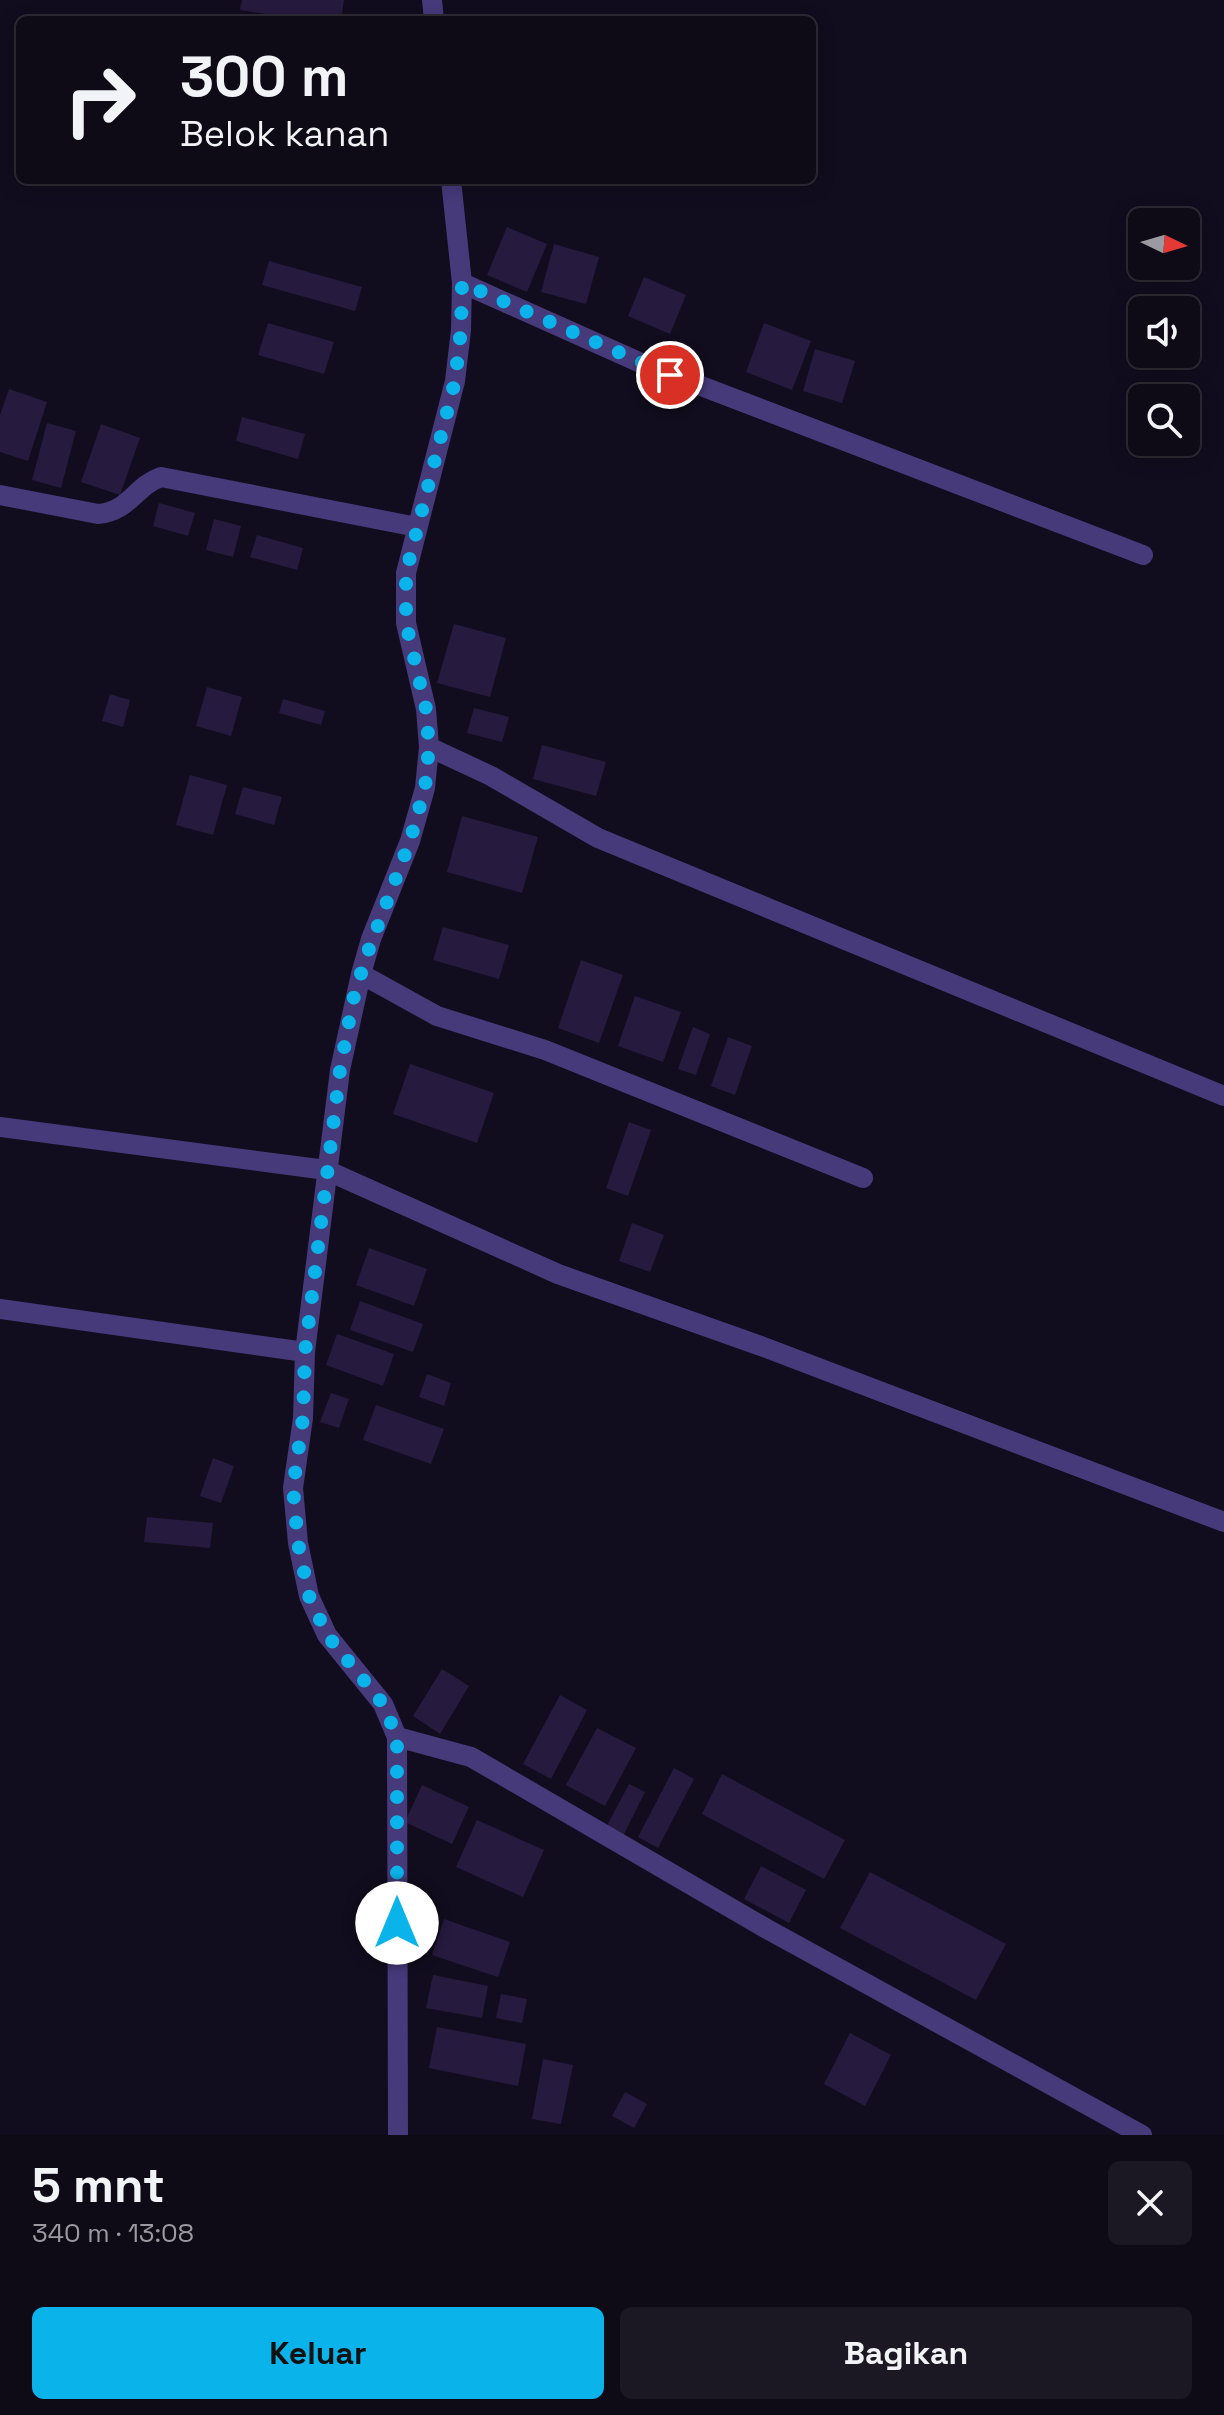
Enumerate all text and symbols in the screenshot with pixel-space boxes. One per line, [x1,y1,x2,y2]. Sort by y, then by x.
text: 300 m [180,41,349,112]
icon: right [48,48,152,152]
text: Belok kanan [180,111,389,157]
north arrow [1128,208,1200,280]
map controls [1128,208,1200,456]
button: sound [1128,296,1200,368]
pin [636,341,704,409]
icon: arrive [648,353,692,397]
button: search [1128,384,1200,456]
position arrow [355,1881,439,1965]
text: 5 mnt [32,2155,165,2216]
button: close [1108,2161,1192,2245]
text: 340 m · 13:08 [32,2216,194,2250]
button: Keluar [32,2307,604,2399]
button: Bagikan [620,2307,1192,2399]

